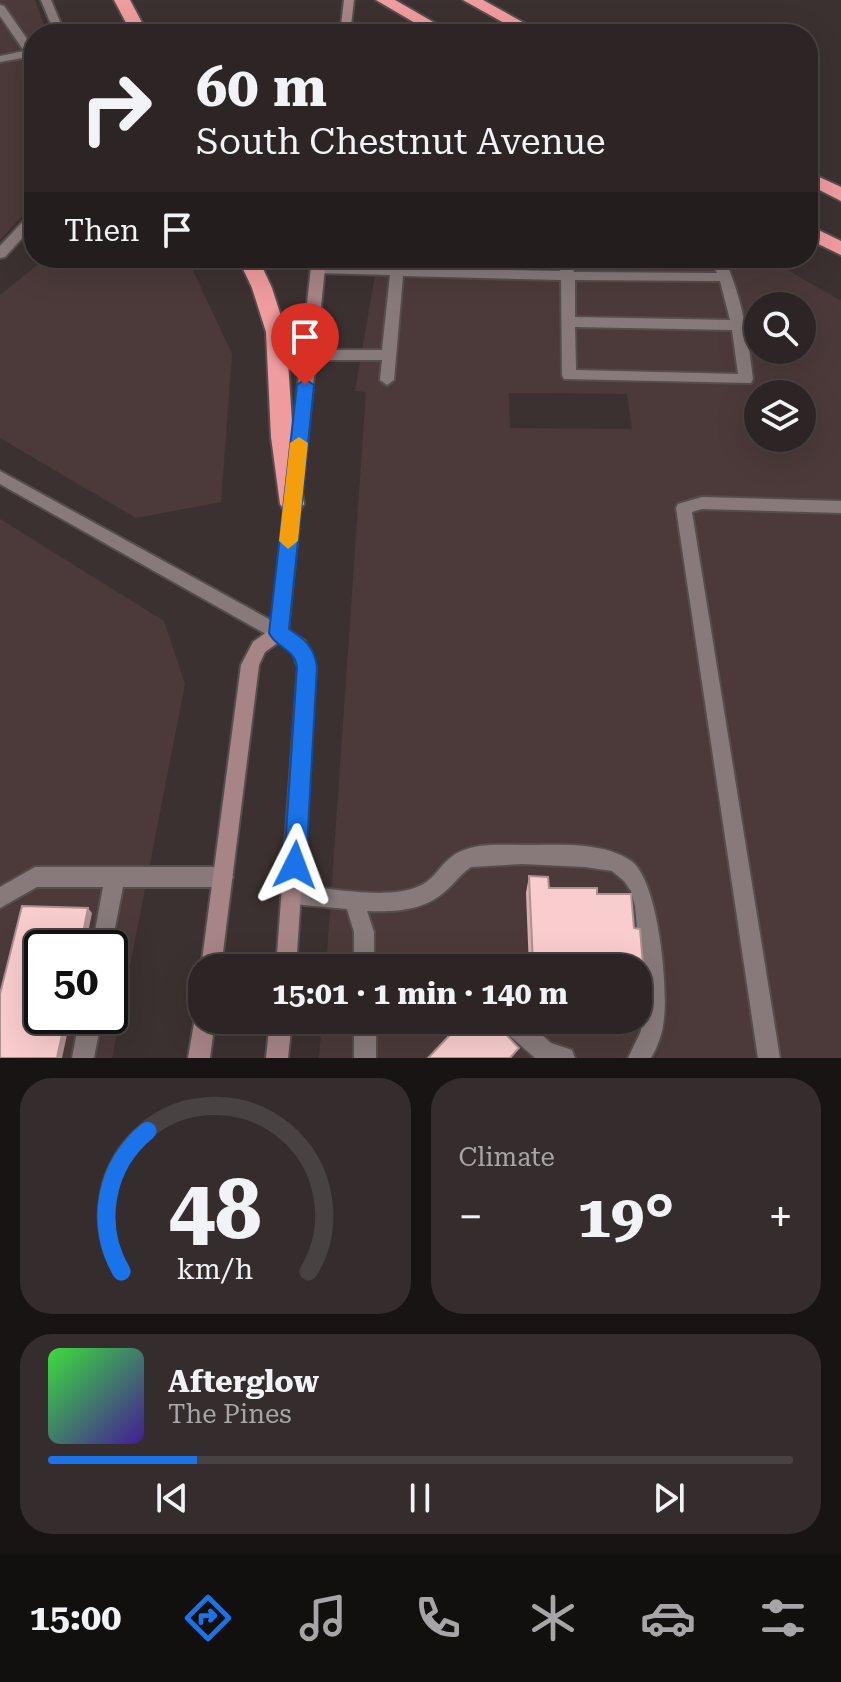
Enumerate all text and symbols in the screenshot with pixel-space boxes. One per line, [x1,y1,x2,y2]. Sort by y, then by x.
text: 60 m [196,54,327,120]
icon: right [64,56,168,160]
text: South Chestnut Avenue [196,121,606,163]
icon: arrive [155,208,199,252]
text: Then [64,213,139,248]
map controls [744,292,816,452]
button: search [744,292,816,364]
pin [271,303,339,385]
icon: arrive [283,315,327,359]
button: layers [744,380,816,452]
position arrow [253,823,337,907]
speed limit sign: 50 [24,930,128,1034]
text: 15:01 · 1 min · 140 m [272,976,568,1011]
text: Climate [459,1142,555,1172]
text: 48 [169,1161,262,1258]
text: 19° [577,1181,674,1252]
text: − [459,1191,483,1243]
text: + [768,1191,793,1243]
text: km/h [177,1252,254,1286]
text: Afterglow [168,1364,319,1399]
text: The Pines [168,1399,292,1429]
icon: previous [150,1476,194,1520]
icon: pause [398,1476,442,1520]
icon: next [647,1476,691,1520]
icon: directions [180,1590,236,1646]
icon: music [295,1590,351,1646]
icon: phone [410,1590,466,1646]
icon: climate [525,1590,581,1646]
icon: car [640,1590,696,1646]
icon: filters [755,1590,811,1646]
text: 15:00 [30,1597,121,1639]

